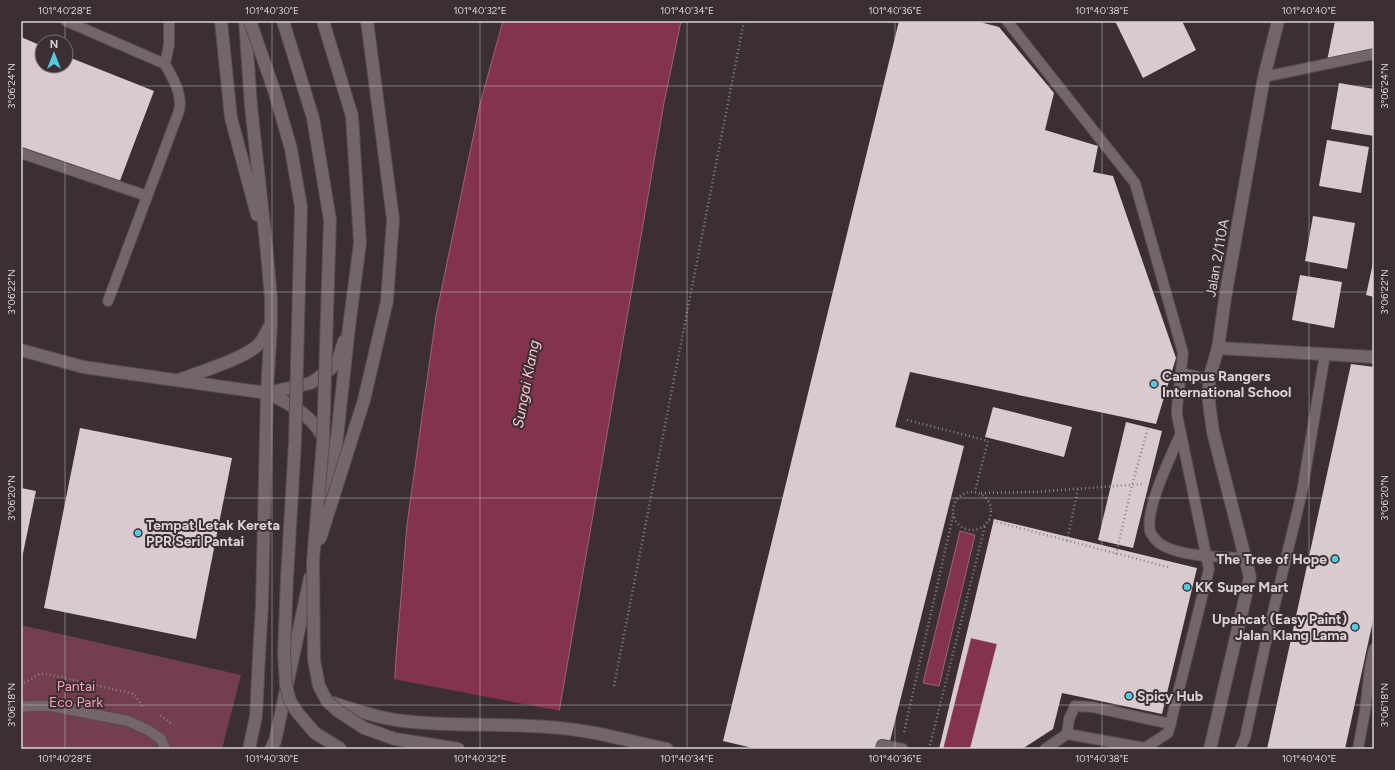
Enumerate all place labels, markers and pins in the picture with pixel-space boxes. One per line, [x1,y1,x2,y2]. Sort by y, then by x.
place label: Campus Rangers International School [1162,368,1291,401]
marker: Campus Rangers International School [1149,379,1159,389]
place label: Tempat Letak Kereta PPR Seri Pantai [146,517,280,550]
marker: Tempat Letak Kereta PPR Seri Pantai [133,528,143,538]
place label: The Tree of Hope [1216,551,1327,568]
marker: The Tree of Hope [1330,554,1340,564]
place label: KK Super Mart [1195,579,1289,596]
marker: KK Super Mart [1182,582,1192,592]
place label: Upahcat (Easy Paint) Jalan Klang Lama [1212,611,1347,644]
marker: Upahcat (Easy Paint) Jalan Klang Lama [1350,622,1360,632]
place label: Spicy Hub [1137,688,1203,705]
marker: Spicy Hub [1124,691,1134,701]

